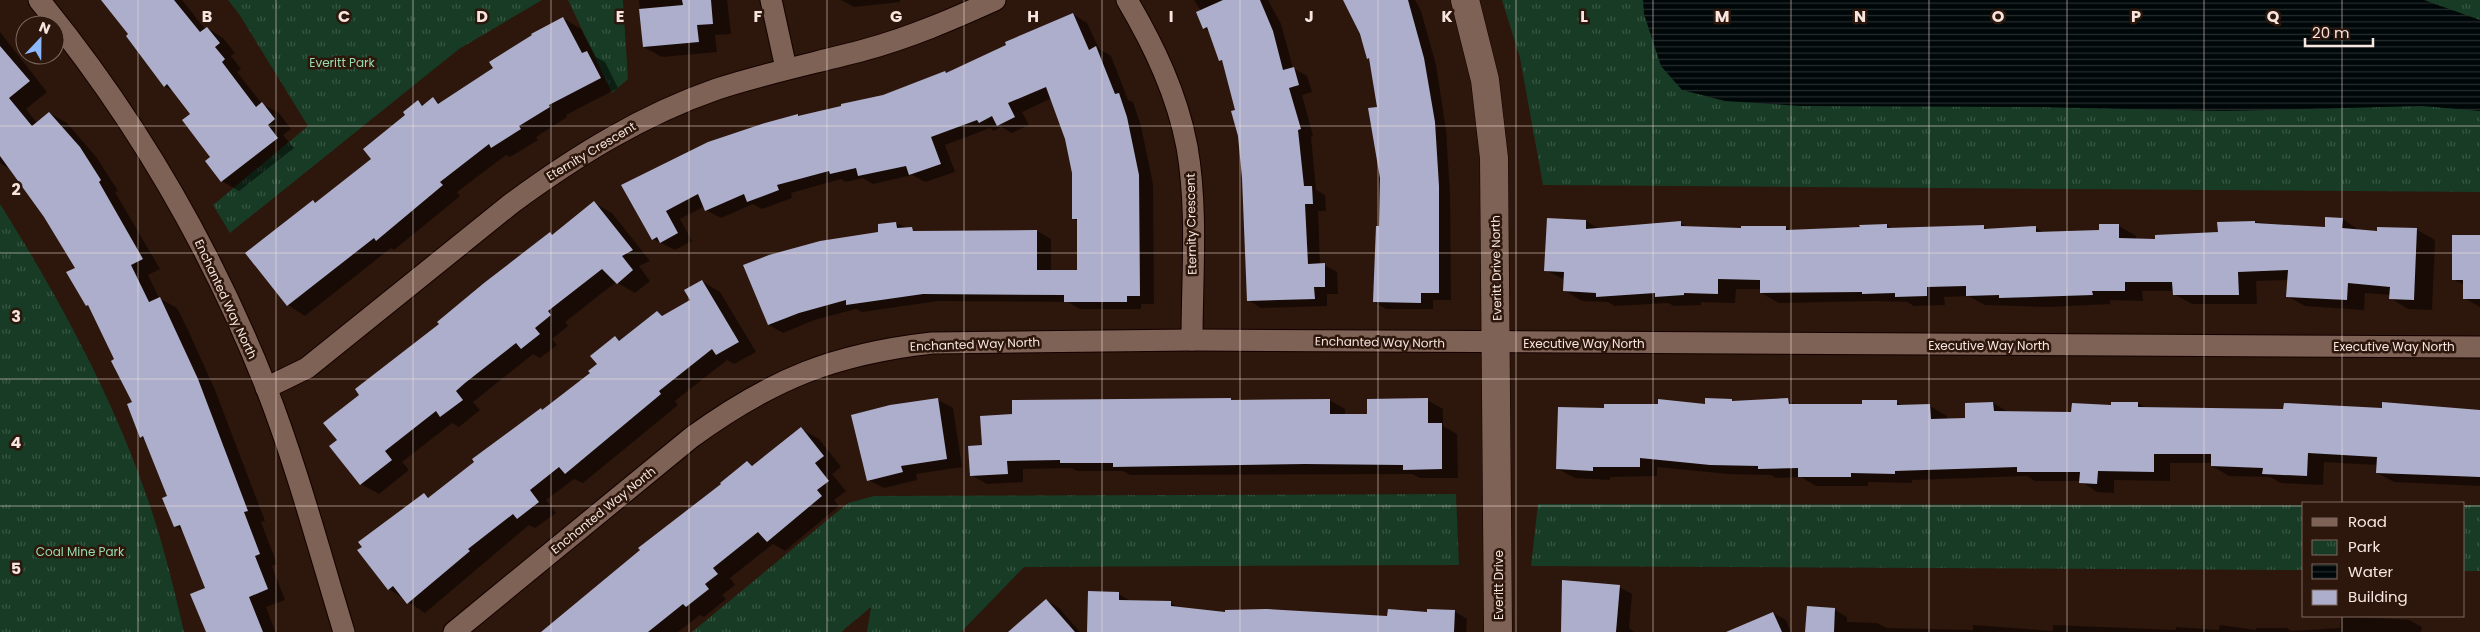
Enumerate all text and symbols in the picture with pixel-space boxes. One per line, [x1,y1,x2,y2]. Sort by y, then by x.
text: B [202,5,212,28]
text: C [338,5,350,28]
text: D [476,5,488,28]
text: E [616,5,624,28]
text: F [754,5,763,28]
text: G [890,5,902,28]
text: H [1027,5,1039,28]
text: I [1169,5,1173,28]
text: J [1304,5,1314,28]
text: K [1441,5,1453,28]
text: L [1580,5,1588,28]
text: M [1715,5,1729,28]
text: N [1854,5,1866,28]
text: O [1992,5,2005,28]
text: P [2131,5,2141,28]
text: Q [2267,5,2280,28]
north arrow [15,15,65,65]
scale bar [2305,15,2372,47]
text: N [36,17,53,39]
text: 20 m [2312,22,2350,43]
park label: Everitt Park [309,54,376,71]
street label: Eternity Crescent [543,118,639,184]
street label: Eternity Crescent [1182,173,1200,275]
text: 2 [11,178,21,201]
street label: Everitt Drive North [1487,215,1505,321]
street label: Enchanted Way North [191,236,261,362]
text: 3 [11,305,21,328]
street label: Enchanted Way North [1315,332,1445,352]
street label: Enchanted Way North [910,333,1040,355]
street label: Executive Way North [1523,335,1645,352]
street label: Executive Way North [1928,337,2050,354]
street label: Executive Way North [2333,338,2455,355]
text: 4 [11,431,22,454]
street label: Enchanted Way North [547,462,659,558]
legend [2302,502,2465,617]
text: Road [2348,511,2387,532]
text: Park [2348,536,2380,557]
park label: Coal Mine Park [36,543,125,560]
street label: Everitt Drive [1490,550,1507,620]
text: 5 [11,557,21,580]
text: Water [2348,561,2394,582]
text: Building [2348,586,2408,607]

